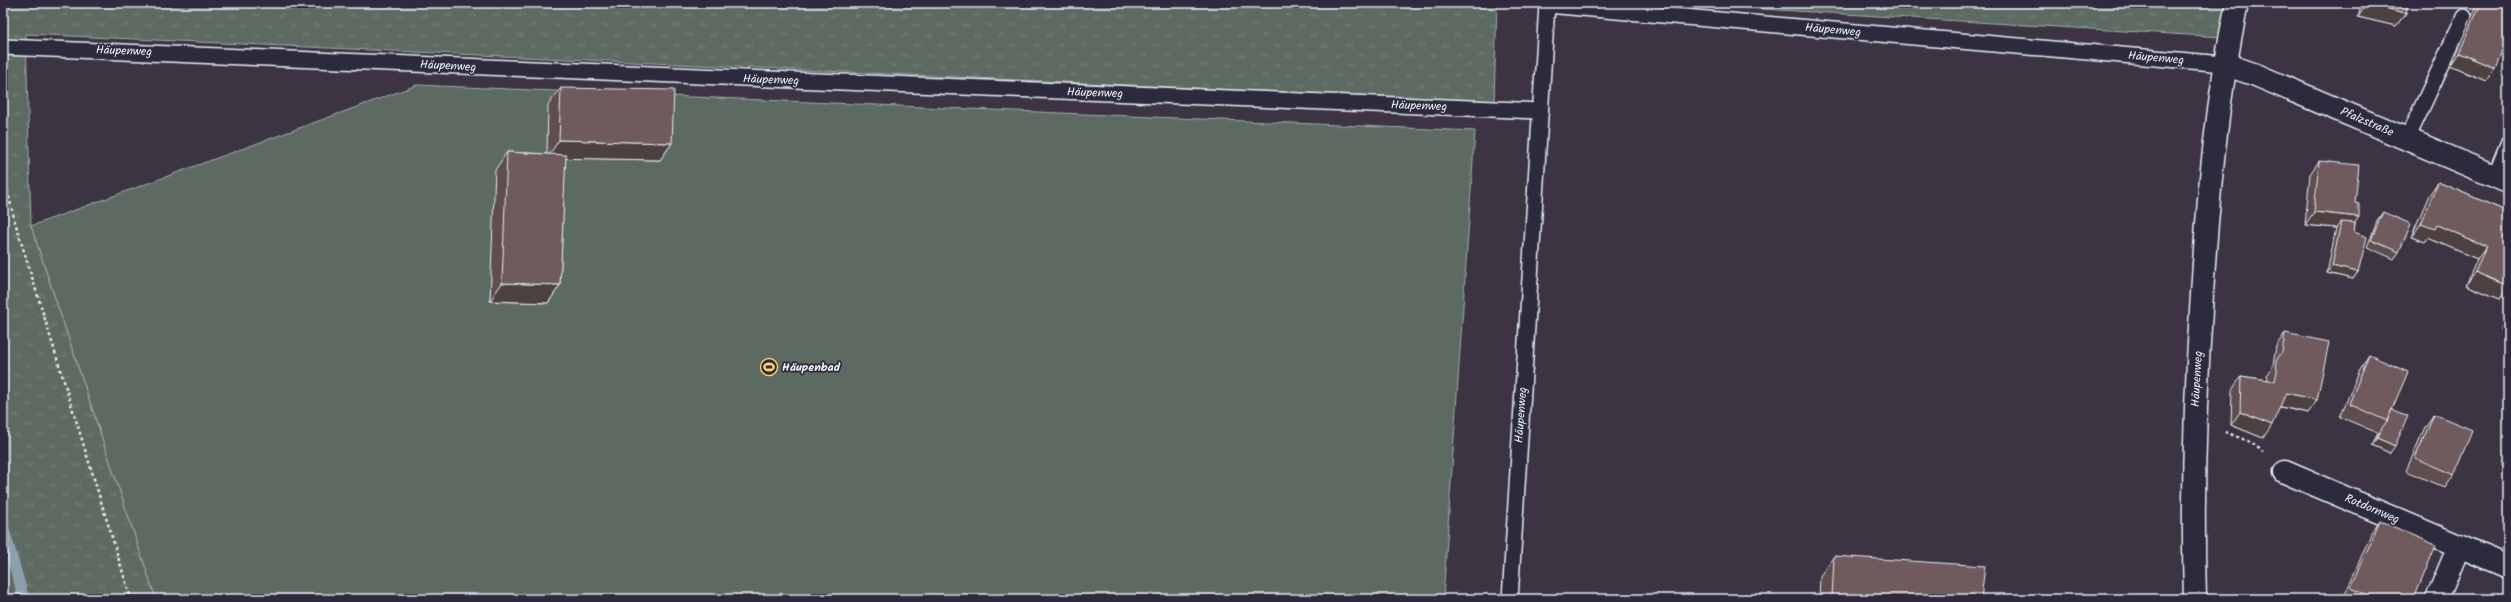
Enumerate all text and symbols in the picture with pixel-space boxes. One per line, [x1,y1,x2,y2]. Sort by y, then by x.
street label: Häupenweg [1804,18,1862,42]
street label: Häupenweg [96,41,153,61]
street label: Häupenweg [2127,46,2185,70]
street label: Häupenweg [419,55,477,77]
street label: Häupenweg [743,70,800,90]
street label: Häupenweg [1067,83,1124,103]
street label: Häupenweg [1391,96,1448,116]
street label: Pfalzstraße [2337,102,2397,142]
street label: Häupenweg [2186,350,2208,408]
sports icon: Häupenbad [759,357,779,377]
place label: Häupenbad [782,358,841,377]
street label: Häupenweg [1510,386,1532,444]
street label: Rotdornweg [2342,489,2403,529]

